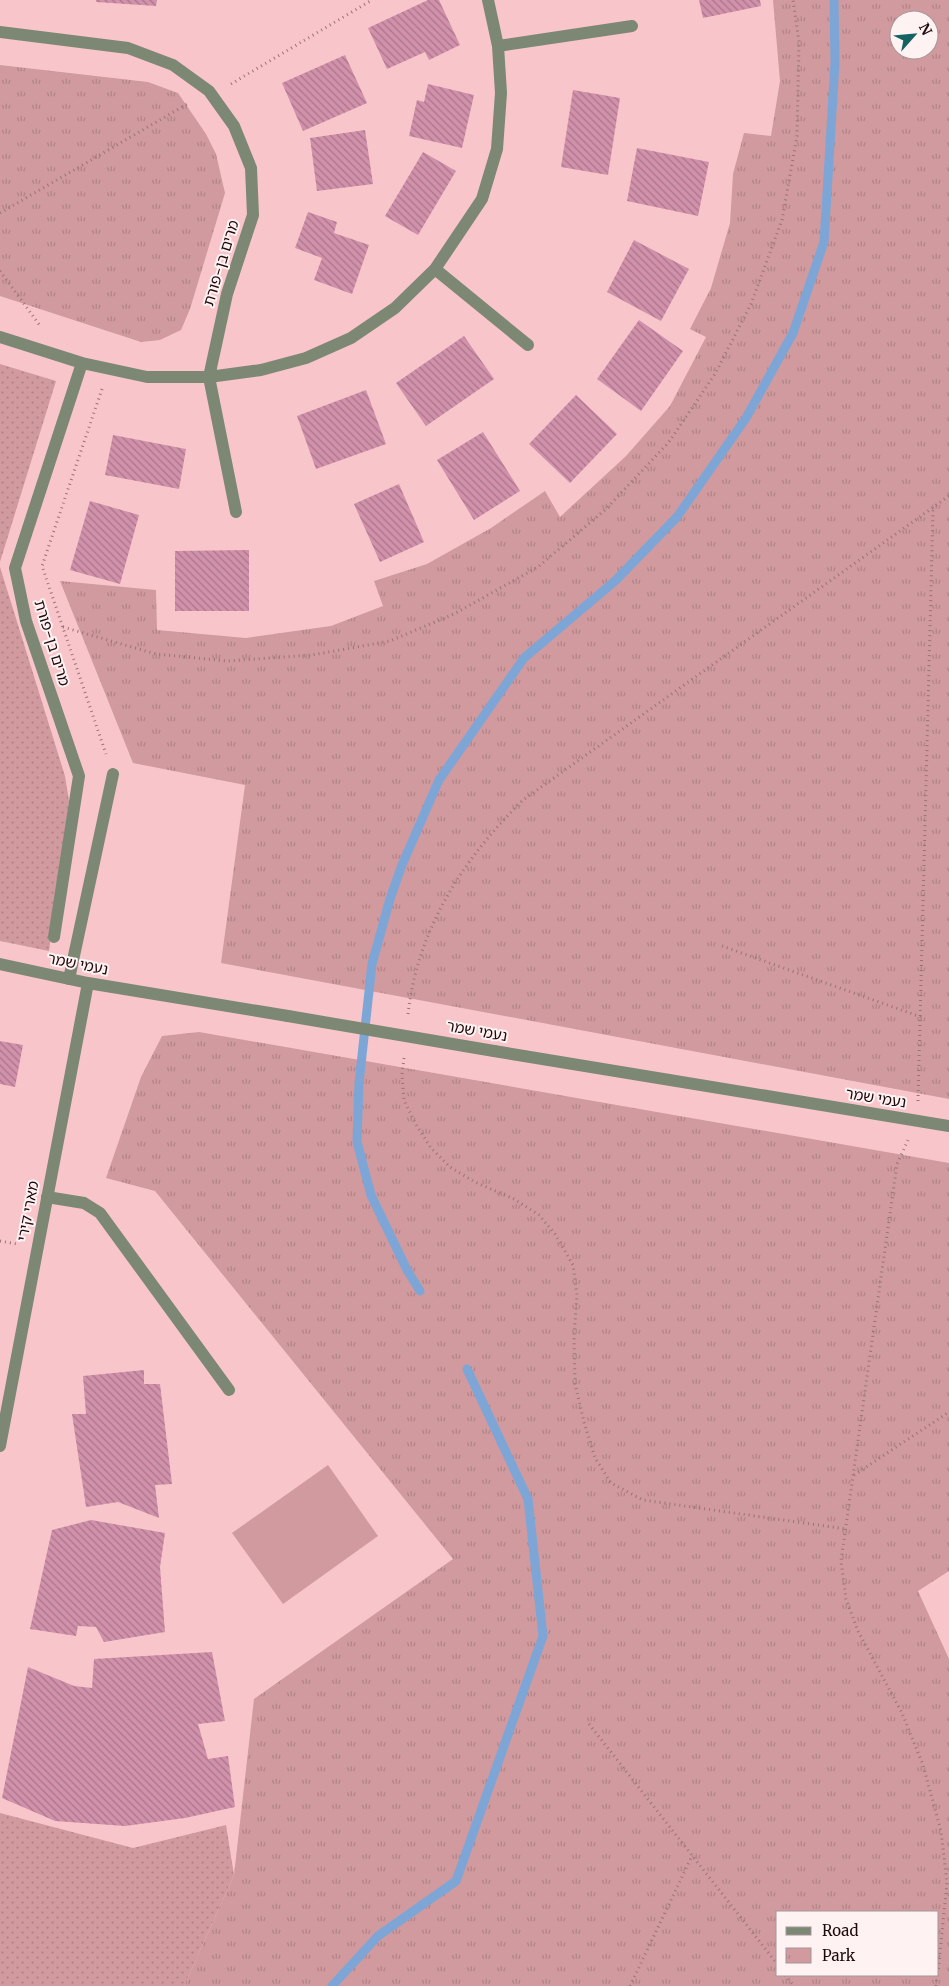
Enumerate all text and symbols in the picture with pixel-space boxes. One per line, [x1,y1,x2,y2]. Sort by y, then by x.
north arrow [889,10,939,60]
text: N [915,20,936,38]
street label: מרים בן-פורת [198,217,243,308]
street label: מרים בן-פורת [30,598,75,688]
street label: נעמי שמר [46,948,110,979]
street label: נעמי שמר [445,1016,509,1045]
street label: נעמי שמר [844,1083,908,1112]
street label: מארי קירי [12,1179,43,1243]
legend [776,1911,939,1976]
text: Road [822,1921,858,1940]
text: Park [822,1946,856,1965]

